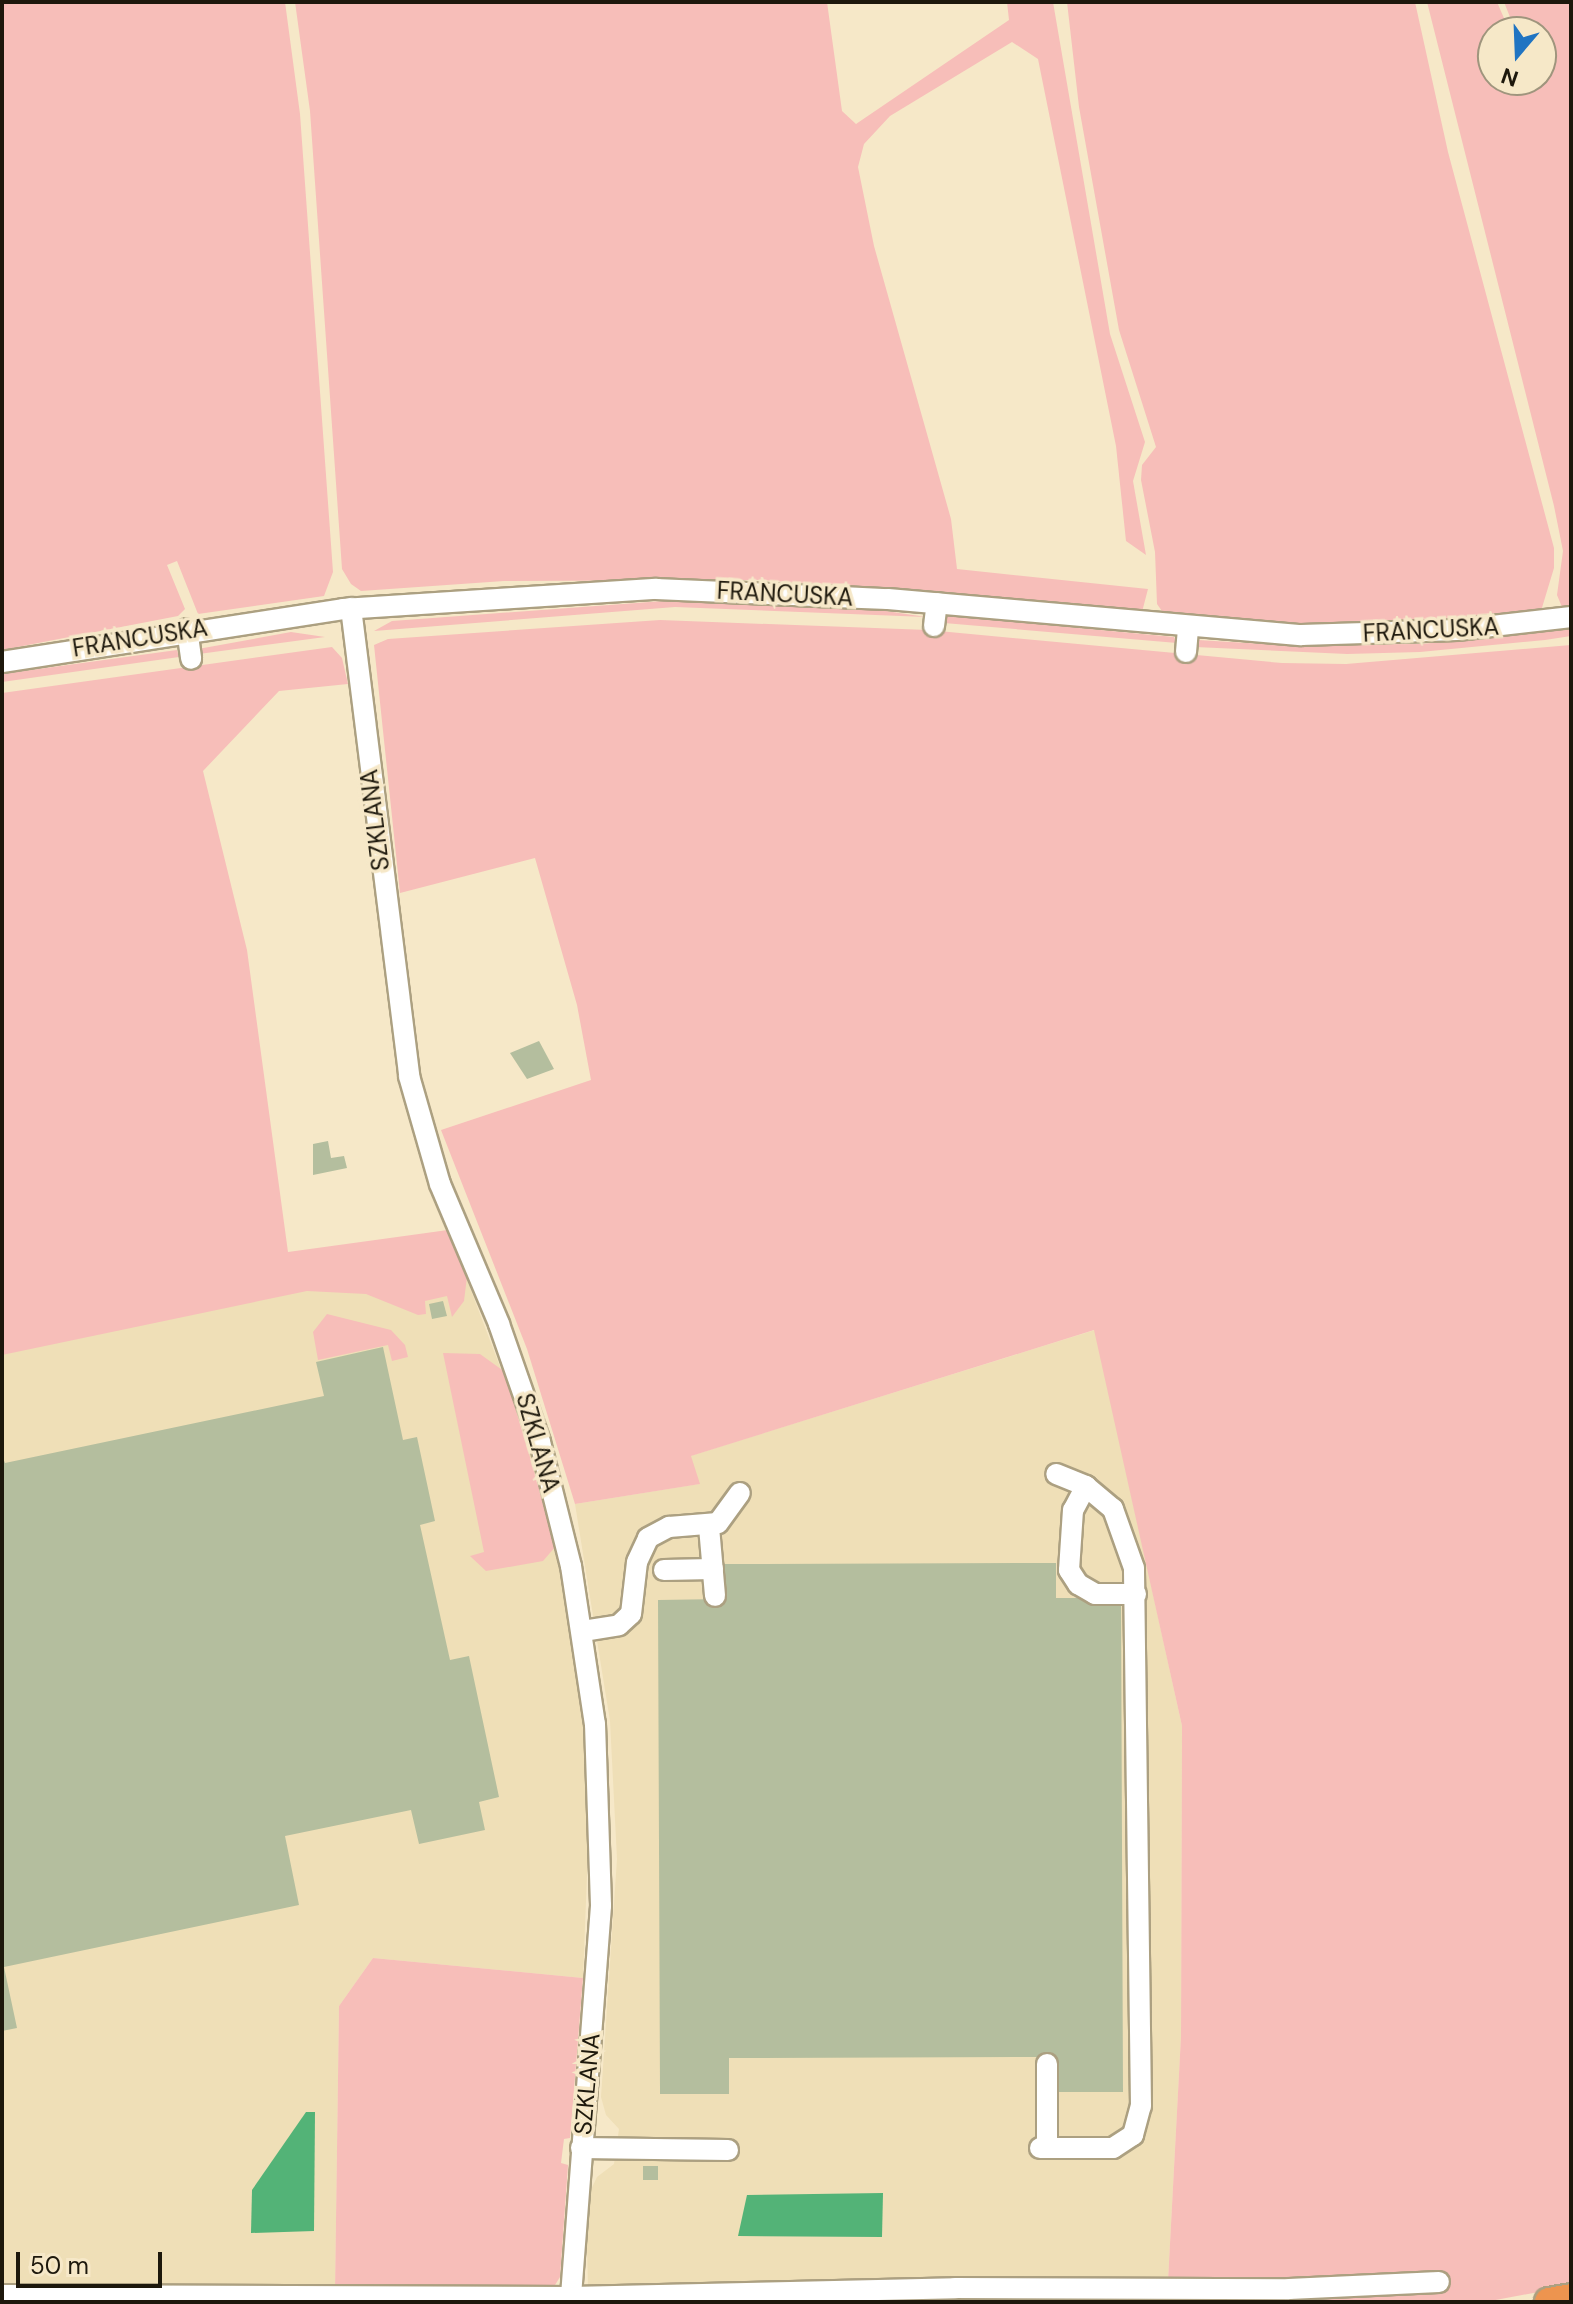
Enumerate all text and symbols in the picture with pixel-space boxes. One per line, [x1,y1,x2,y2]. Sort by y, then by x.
north arrow [1477,16,1557,96]
text: N [1497,61,1522,94]
street label: FRANCUSKA [716,576,854,612]
street label: FRANCUSKA [1362,612,1500,648]
street label: FRANCUSKA [70,613,210,663]
street label: SZKLANA [354,768,396,872]
street label: SZKLANA [510,1390,566,1496]
street label: SZKLANA [568,2032,606,2136]
scale bar [20,2236,166,2286]
text: 50 m [30,2250,89,2281]

